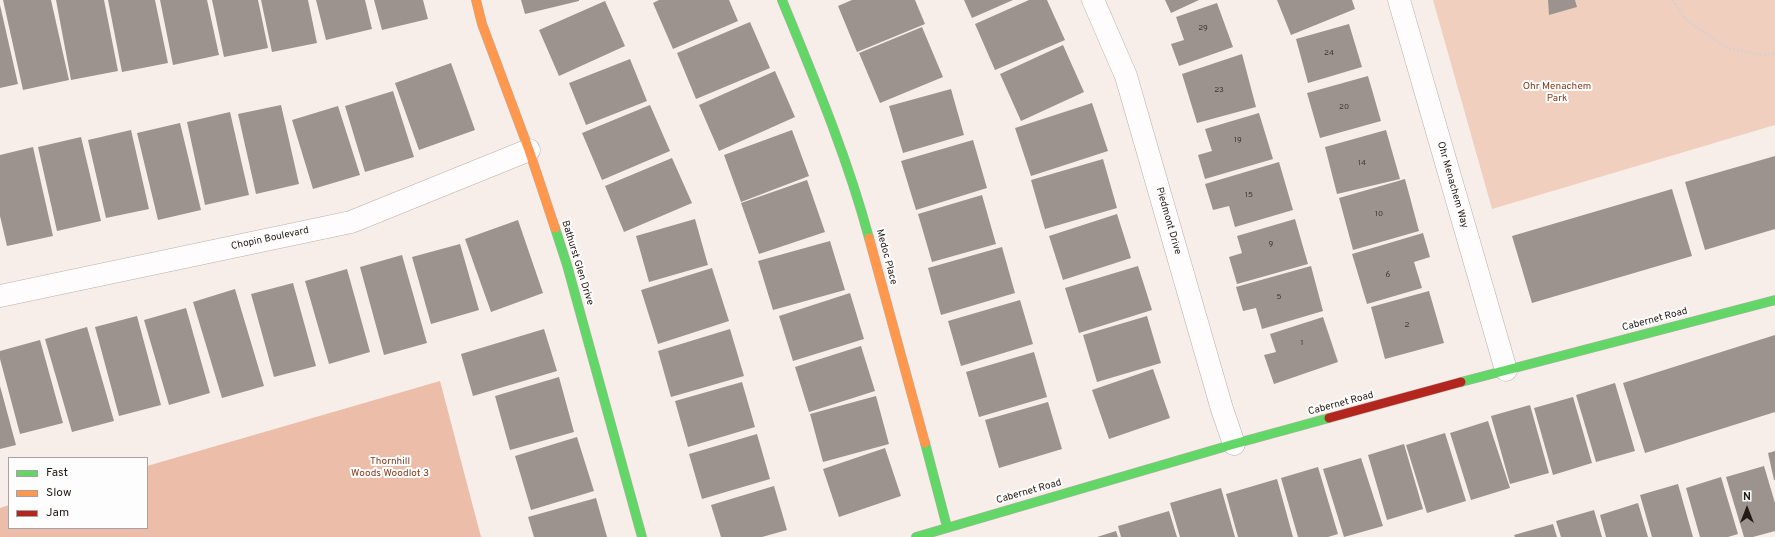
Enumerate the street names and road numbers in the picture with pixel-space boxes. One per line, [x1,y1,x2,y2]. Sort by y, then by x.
street label: Ohr Menachem Way [1434,140,1470,230]
street label: Piedmont Drive [1153,186,1183,256]
street label: Bathurst Glen Drive [558,219,596,307]
street label: Chopin Boulevard [230,225,310,253]
street label: Medoc Place [873,228,899,286]
street label: Cabernet Road [1621,306,1689,334]
street label: Cabernet Road [1307,390,1375,418]
street label: Cabernet Road [995,477,1063,507]

